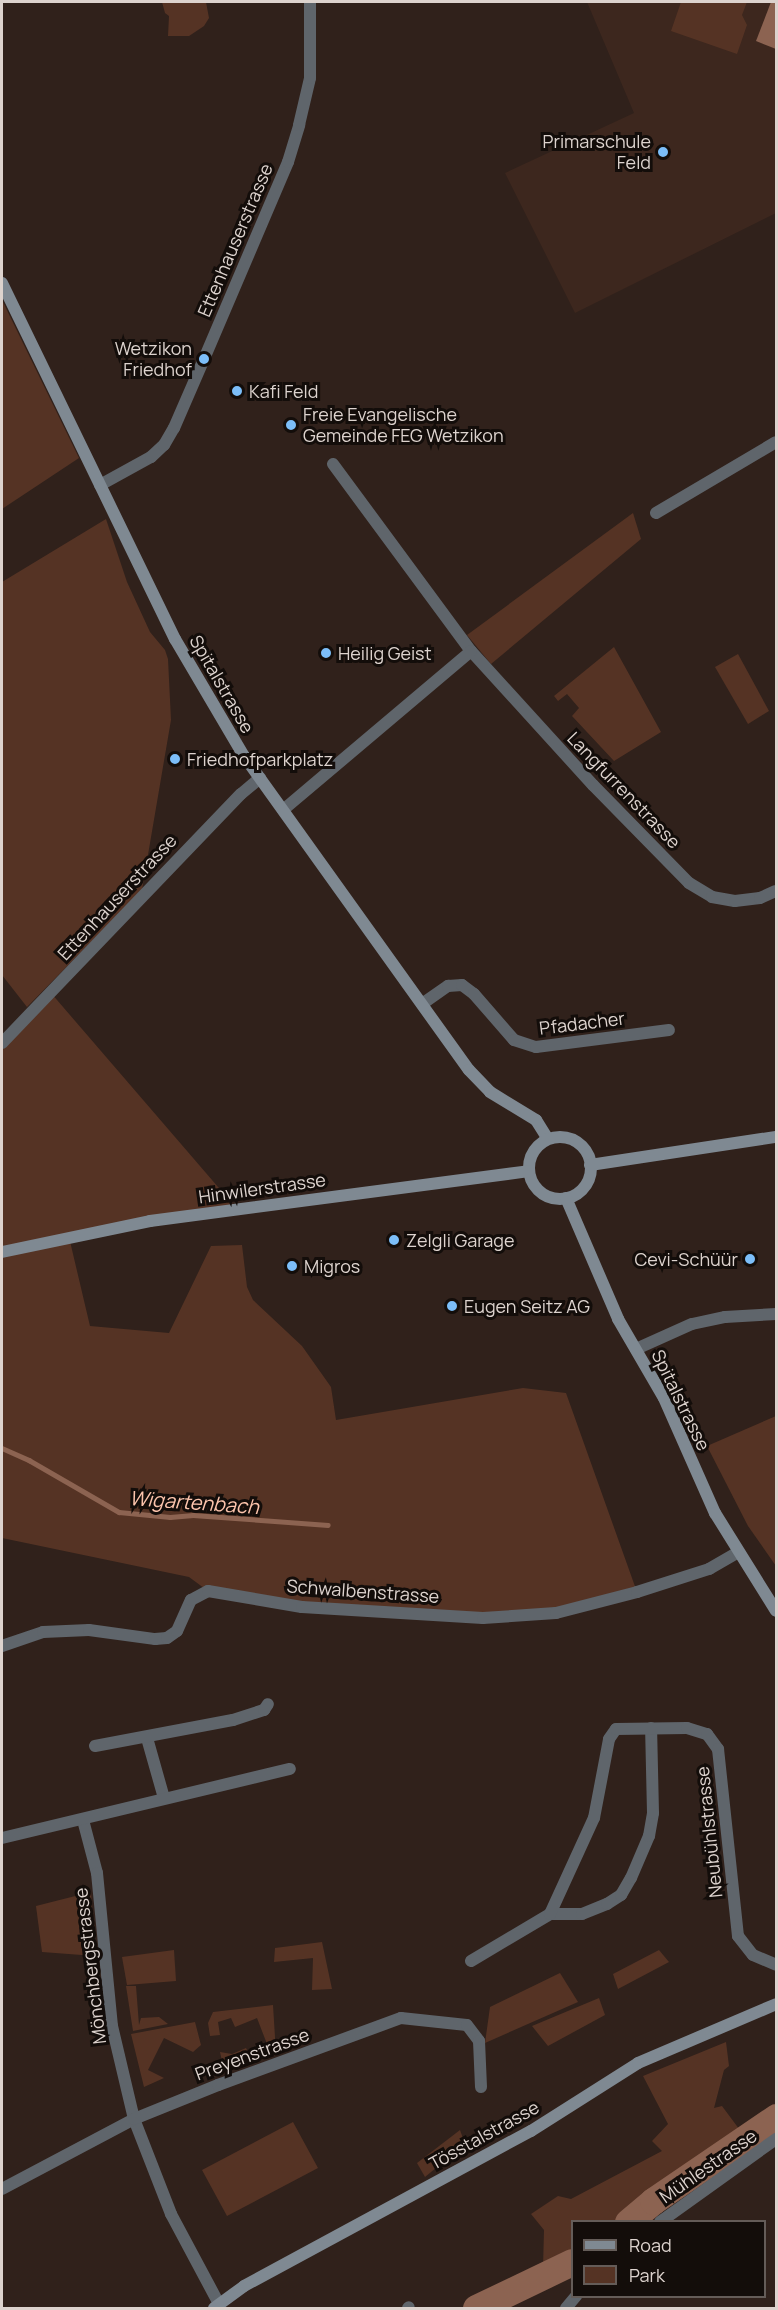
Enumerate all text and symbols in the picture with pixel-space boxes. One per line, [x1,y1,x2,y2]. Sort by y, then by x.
place label: Primarschule Feld [543,131,651,174]
marker: Primarschule Feld [656,145,670,159]
street label: Ettenhauserstrasse [193,160,277,320]
place label: Wetzikon Friedhof [115,338,192,380]
marker: Wetzikon Friedhof [197,352,211,366]
place label: Kafi Feld [249,380,318,402]
marker: Kafi Feld [230,384,244,398]
place label: Freie Evangelische Gemeinde FEG Wetzikon [303,404,504,446]
marker: Freie Evangelische Gemeinde FEG Wetzikon [284,418,298,432]
street label: Spitalstrasse [185,631,259,737]
place label: Heilig Geist [338,642,432,664]
marker: Heilig Geist [319,646,333,660]
street label: Langfurrenstrasse [563,727,685,853]
place label: Friedhofparkplatz [187,748,333,770]
marker: Friedhofparkplatz [168,752,182,766]
street label: Ettenhauserstrasse [53,830,181,964]
street label: Pfadacher [538,1007,626,1039]
street label: Hinwilerstrasse [197,1168,327,1208]
place label: Zelgli Garage [406,1229,514,1251]
marker: Zelgli Garage [387,1233,401,1247]
place label: Cevi-Schüür [634,1248,738,1270]
marker: Cevi-Schüür [743,1252,757,1266]
place label: Migros [304,1255,360,1277]
marker: Migros [285,1259,299,1273]
place label: Eugen Seitz AG [464,1295,590,1317]
marker: Eugen Seitz AG [445,1299,459,1313]
street label: Spitalstrasse [647,1346,715,1454]
water label: Wigartenbach [128,1485,260,1519]
street label: Schwalbenstrasse [286,1575,440,1607]
street label: Neubühlstrasse [691,1765,727,1899]
street label: Mönchbergstrasse [70,1887,110,2045]
street label: Preyenstrasse [192,2023,312,2085]
street label: Tösstalstrasse [425,2096,543,2174]
street label: Mühlestrasse [655,2125,761,2207]
legend [571,2220,766,2298]
text: Road [629,2233,672,2257]
text: Park [629,2263,665,2287]

